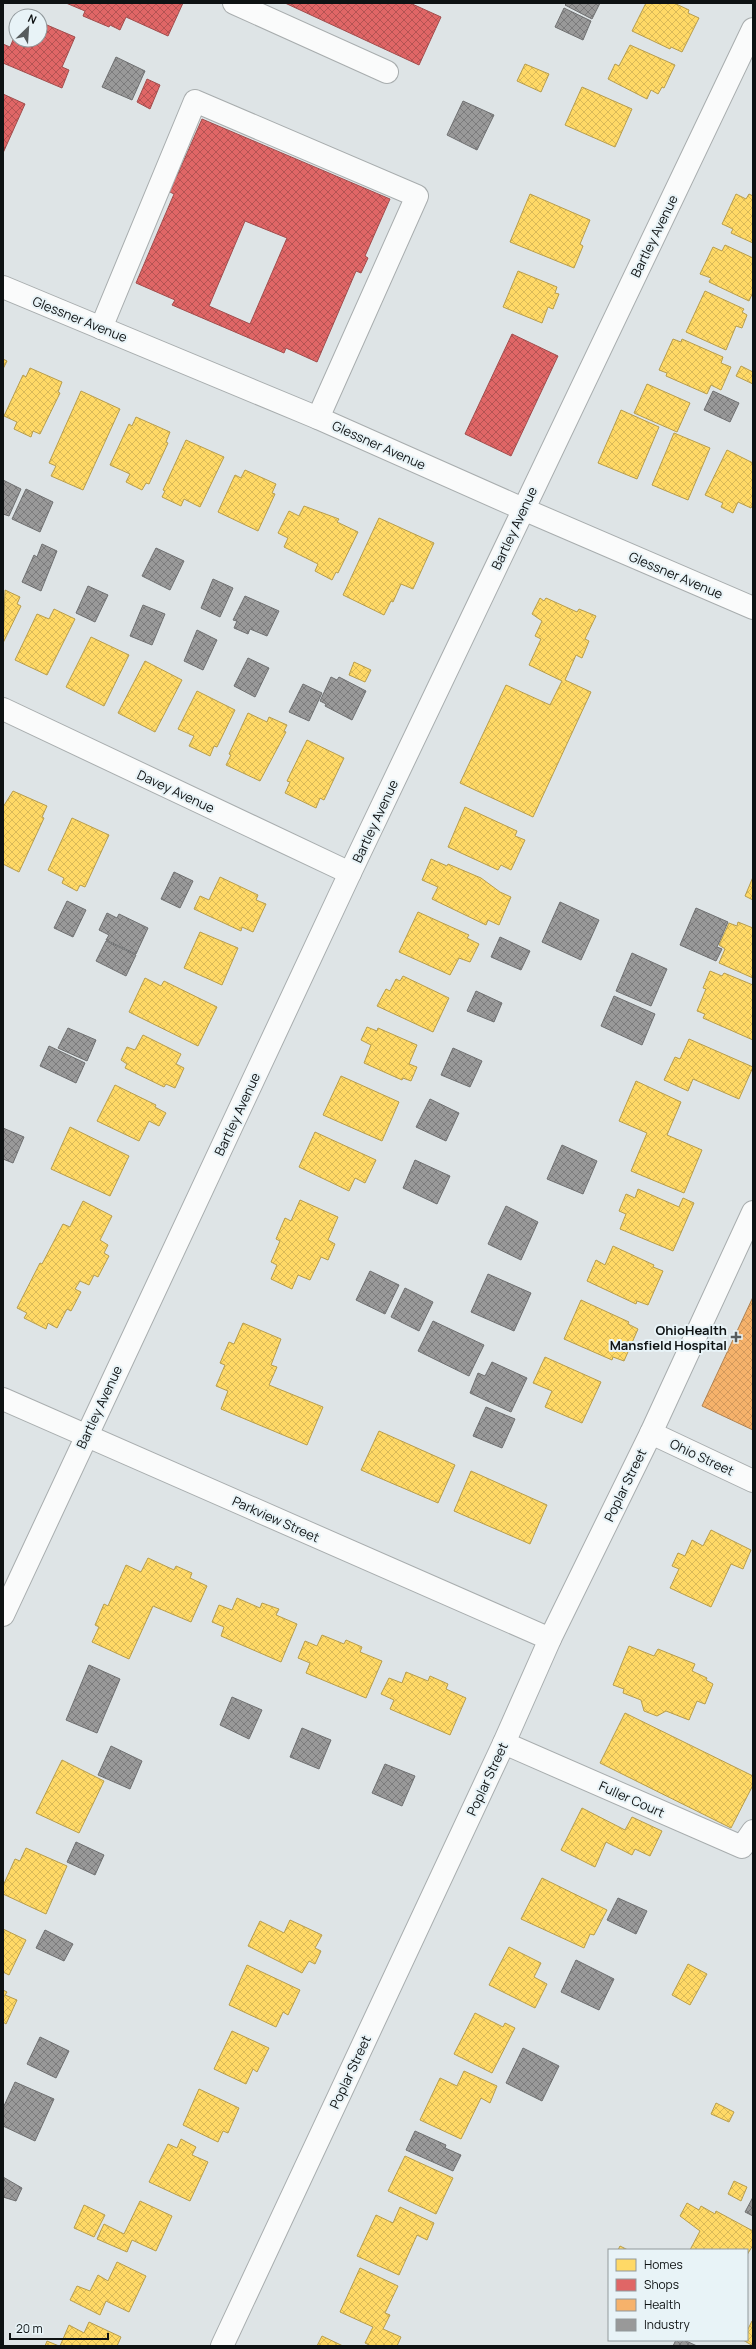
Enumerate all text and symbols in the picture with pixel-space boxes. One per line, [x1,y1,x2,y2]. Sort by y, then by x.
north arrow [8,8,48,48]
text: N [26,10,39,27]
street label: Bartley Avenue [626,191,682,280]
street label: Glessner Avenue [30,292,130,346]
street label: Glessner Avenue [329,416,429,474]
street label: Bartley Avenue [487,483,541,572]
street label: Glessner Avenue [626,547,726,603]
street label: Davey Avenue [134,765,218,817]
street label: Bartley Avenue [348,776,402,865]
street label: Bartley Avenue [210,1069,264,1158]
place label: OhioHealth Mansfield Hospital [610,1321,727,1354]
marker: OhioHealth Mansfield Hospital [730,1331,742,1343]
street label: Bartley Avenue [72,1362,126,1451]
street label: Ohio Street [667,1434,737,1480]
street label: Poplar Street [600,1446,650,1524]
street label: Parkview Street [230,1492,322,1546]
street label: Poplar Street [462,1739,512,1819]
street label: Fuller Court [596,1777,668,1821]
street label: Poplar Street [325,2032,375,2112]
legend [608,2249,748,2341]
text: Homes [644,2256,683,2273]
text: Shops [644,2276,679,2293]
text: Health [644,2296,681,2313]
scale bar [10,2315,108,2341]
text: Industry [644,2316,690,2333]
text: 20 m [16,2320,43,2337]

